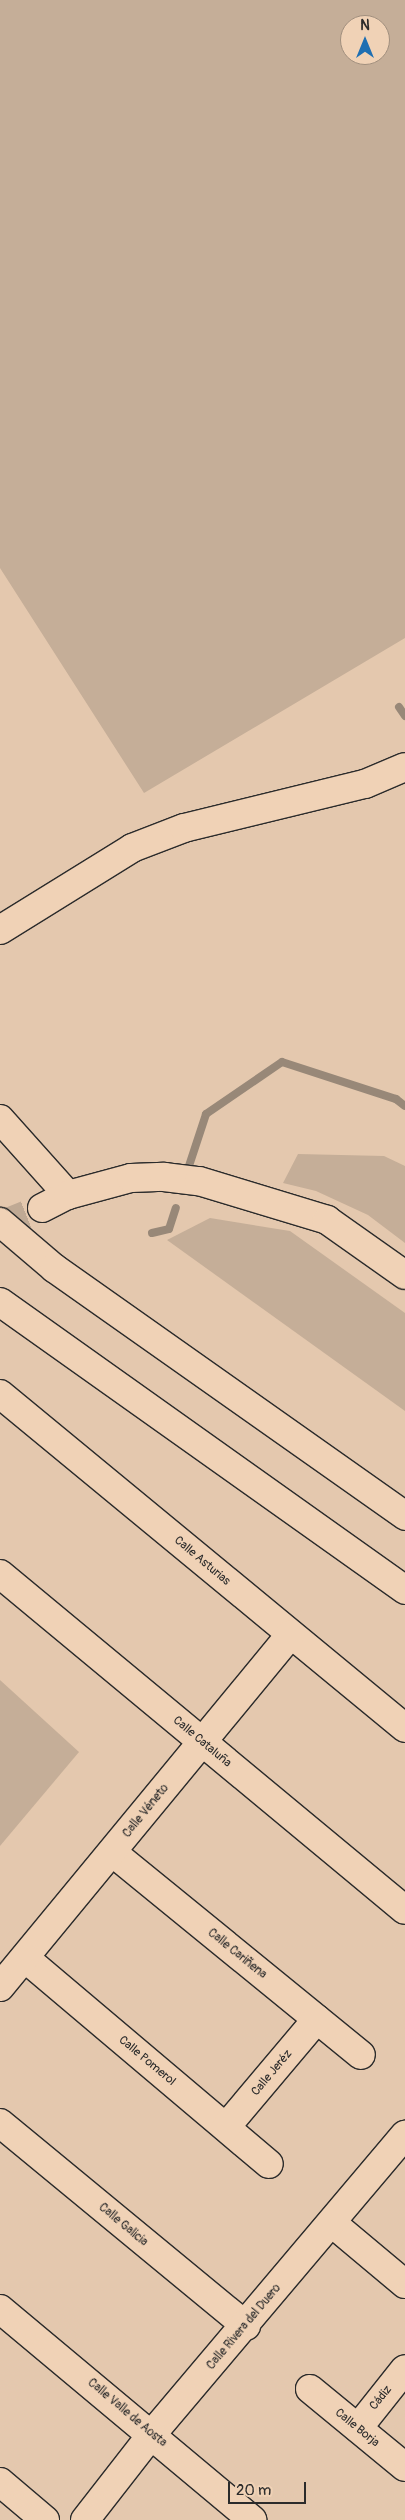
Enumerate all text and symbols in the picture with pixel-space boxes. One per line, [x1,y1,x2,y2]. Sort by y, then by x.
north arrow [340,15,390,65]
text: N [360,17,370,34]
street label: Calle Asturias [171,1533,233,1589]
street label: Calle Cataluña [170,1713,234,1771]
street label: Calle Véneto [120,1781,172,1841]
street label: Calle Cariñena [205,1926,269,1982]
street label: Calle Pomerol [116,2033,178,2089]
street label: Calle Jeréz [249,2047,295,2099]
street label: Calle Galicia [96,2200,150,2250]
street label: Calle Rivera del Duero [204,2281,284,2373]
street label: Calle Valle de Aosta [85,2376,169,2450]
street label: Cádiz [367,2383,395,2413]
street label: Calle Borja [332,2406,382,2450]
scale bar [230,2472,308,2504]
text: 20 m [236,2481,271,2500]

